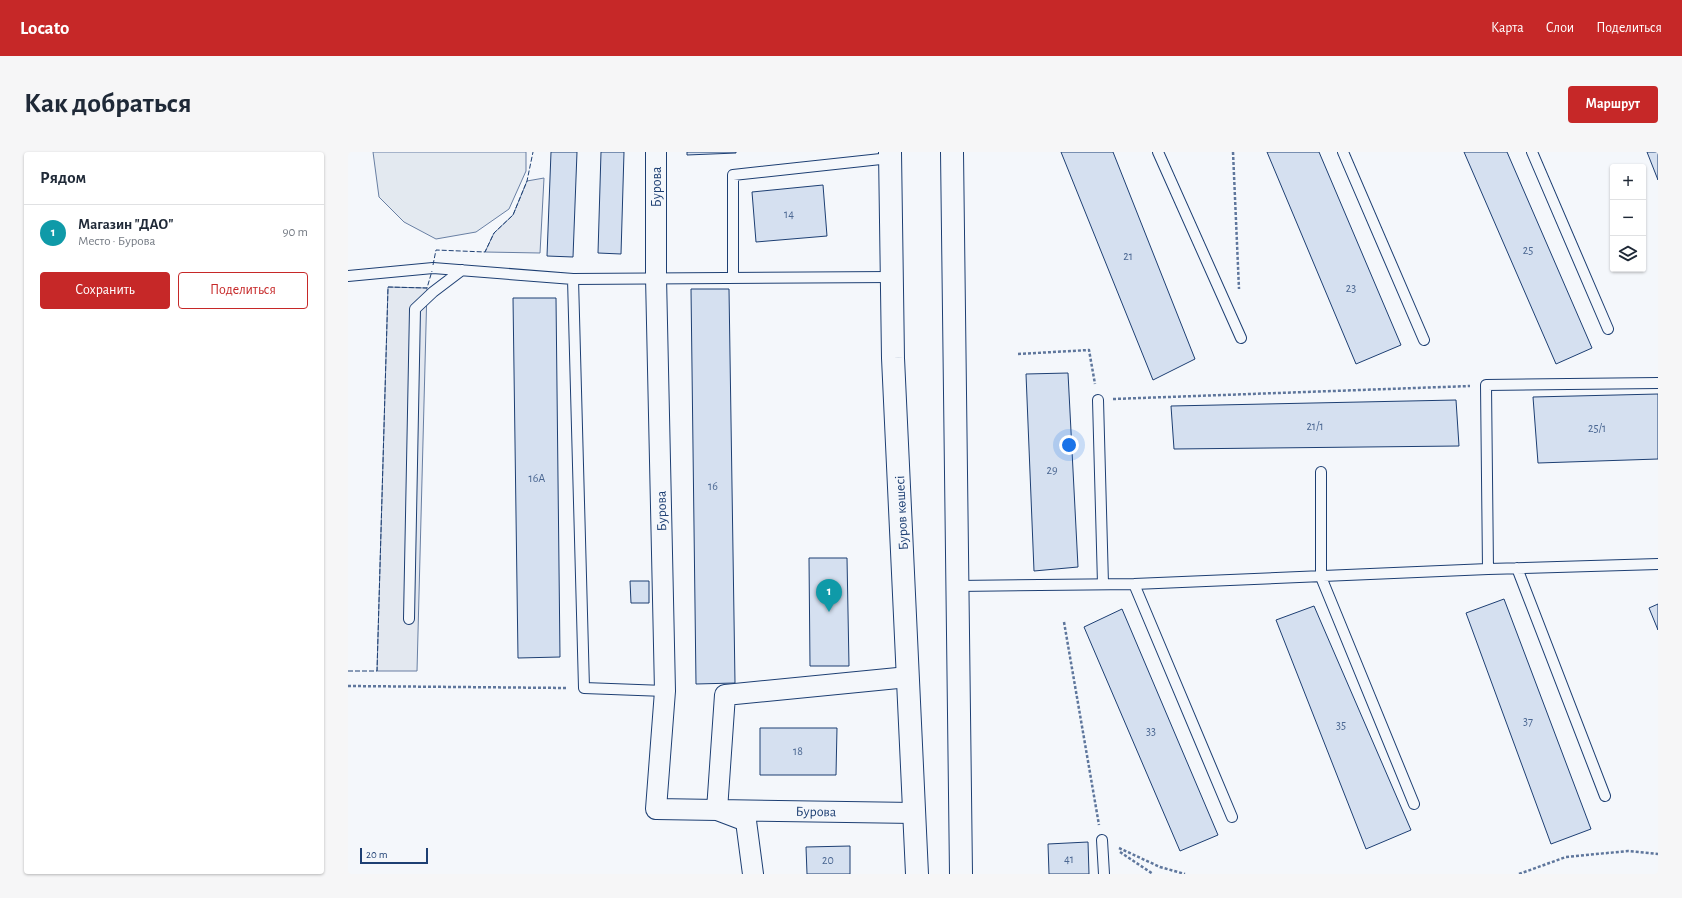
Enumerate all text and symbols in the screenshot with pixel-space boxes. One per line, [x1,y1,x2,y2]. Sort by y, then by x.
text: Locato [20,19,69,38]
text: Карта [1491,21,1524,35]
text: Слои [1546,21,1574,35]
text: Поделиться [1596,21,1662,35]
button: Маршрут [1568,86,1658,123]
text: Как добраться [24,90,192,118]
map controls [1610,164,1646,272]
button: + [1610,164,1646,200]
street label: Бурова [650,166,664,207]
text: Рядом [40,169,86,186]
button: − [1610,200,1646,236]
house number: 14 [784,208,794,220]
text: Магазин "ДАО" [78,217,173,232]
text: 1 [51,226,55,239]
text: 90 m [282,226,308,239]
text: Место · Бурова [78,235,155,248]
button: layers [1610,236,1646,272]
house number: 25 [1523,244,1533,256]
house number: 21 [1123,250,1133,262]
button: Сохранить [40,272,170,309]
button: Поделиться [178,272,308,309]
house number: 23 [1346,282,1356,294]
house number: 21/1 [1306,420,1324,432]
house number: 25/1 [1588,422,1606,434]
your location [1059,435,1079,455]
house number: 29 [1046,464,1058,476]
house number: 16А [529,472,545,484]
street label: Буров көшесі [893,475,911,551]
house number: 16 [708,480,718,492]
street label: Бурова [655,490,669,531]
pin: 1 [816,579,842,612]
house number: 37 [1523,715,1533,727]
house number: 35 [1336,719,1346,731]
house number: 33 [1146,725,1156,737]
house number: 18 [793,745,803,757]
street label: Бурова [796,805,837,819]
scale bar [360,846,428,865]
text: 20 m [366,849,387,860]
house number: 41 [1064,853,1074,865]
house number: 20 [822,854,834,866]

